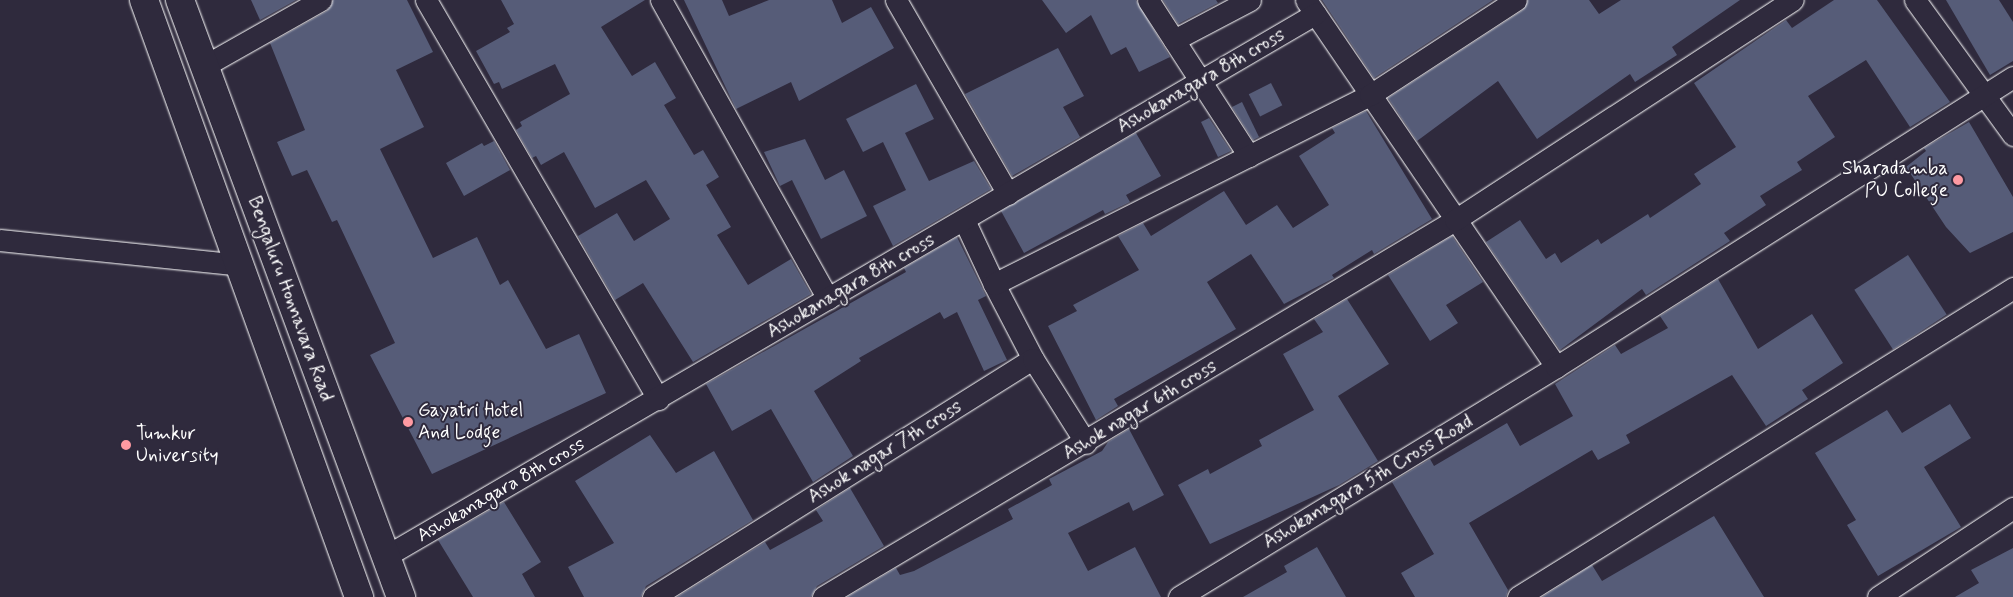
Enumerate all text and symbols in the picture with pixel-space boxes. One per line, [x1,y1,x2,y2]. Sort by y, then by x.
street label: Ashokanagara 8th cross [1113,24,1289,138]
place label: Sharadamba PU College [1842,158,1948,202]
marker: Sharadamba PU College [1952,174,1964,186]
street label: Bengaluru Honnavara Road [241,190,339,408]
street label: Ashokanagara 8th cross [763,229,939,343]
street label: Ashok nagar 6th cross [1060,356,1220,464]
street label: Ashok nagar 7th cross [805,396,965,508]
place label: Gayatri Hotel And Lodge [418,400,522,444]
street label: Ashokanagara 5th Cross Road [1259,411,1477,553]
marker: Gayatri Hotel And Lodge [402,416,414,428]
place label: Tumkur University [136,423,219,467]
street label: Ashokanagara 8th cross [413,433,589,547]
marker: Tumkur University [120,439,132,451]

